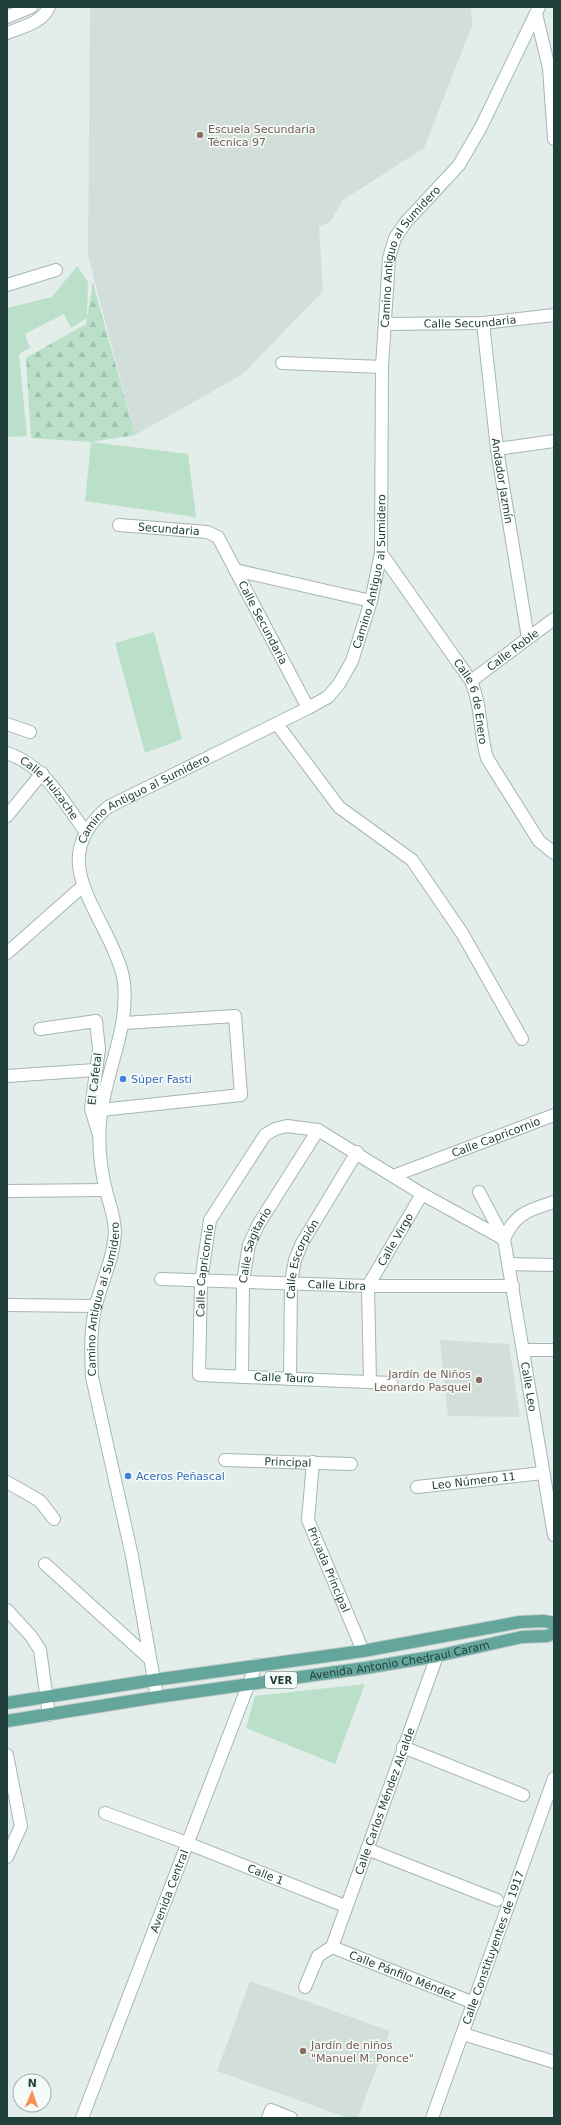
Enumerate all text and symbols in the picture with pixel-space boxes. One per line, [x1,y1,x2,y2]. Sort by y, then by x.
place label: Escuela Secundaria Técnica 97 [207,123,316,149]
marker: Escuela Secundaria Técnica 97 [195,130,205,140]
street label: Camino Antiguo al Sumidero [378,183,443,328]
street label: Calle Secundaria [424,313,517,330]
street label: Andador Jazmín [489,437,516,525]
street label: Camino Antiguo al Sumidero [350,494,388,650]
street label: Secundaria [137,520,200,538]
street label: Calle Secundaria [236,578,290,667]
street label: Calle Roble [484,626,541,674]
street label: Calle 6 de Enero [451,656,490,746]
street label: Camino Antiguo al Sumidero [75,751,212,845]
street label: Calle Huizache [18,754,81,822]
street label: El Cafetal [85,1052,105,1106]
place label: Súper Fasti [131,1073,192,1086]
marker: Súper Fasti [118,1074,128,1084]
street label: Calle Capricornio [450,1114,542,1160]
street label: Calle Sagitario [236,1205,274,1284]
street label: Calle Virgo [375,1210,416,1268]
street label: Calle Escorpión [284,1217,321,1299]
street label: Camino Antiguo al Sumidero [85,1221,122,1377]
street label: Calle Capricornio [194,1223,216,1317]
street label: Calle Libra [308,1277,366,1292]
street label: Calle Leo [518,1361,540,1413]
place label: Jardín de Niños Leonardo Pasquel [374,1368,471,1394]
street label: Calle Tauro [254,1370,315,1386]
marker: Jardín de Niños Leonardo Pasquel [474,1375,484,1385]
street label: Principal [264,1455,312,1469]
place label: Aceros Peñascal [136,1470,225,1483]
street label: Leo Número 11 [431,1470,516,1492]
marker: Aceros Peñascal [123,1471,133,1481]
street label: Privada Principal [305,1525,353,1614]
street label: Avenida Antonio Chedraui Caram [308,1638,491,1682]
road number: VER [265,1672,297,1688]
street label: Calle Carlos Méndez Alcalde [352,1726,417,1876]
street label: Avenida Central [147,1848,191,1934]
street label: Calle 1 [246,1861,286,1887]
street label: Calle Constituyentes de 1917 [460,1869,527,2026]
street label: Calle Pánfilo Méndez [347,1948,458,2002]
place label: Jardín de niños "Manuel M. Ponce" [310,2039,414,2065]
marker: Jardín de niños "Manuel M. Ponce" [298,2046,308,2056]
north arrow [12,2073,52,2113]
text: N [27,2077,37,2090]

